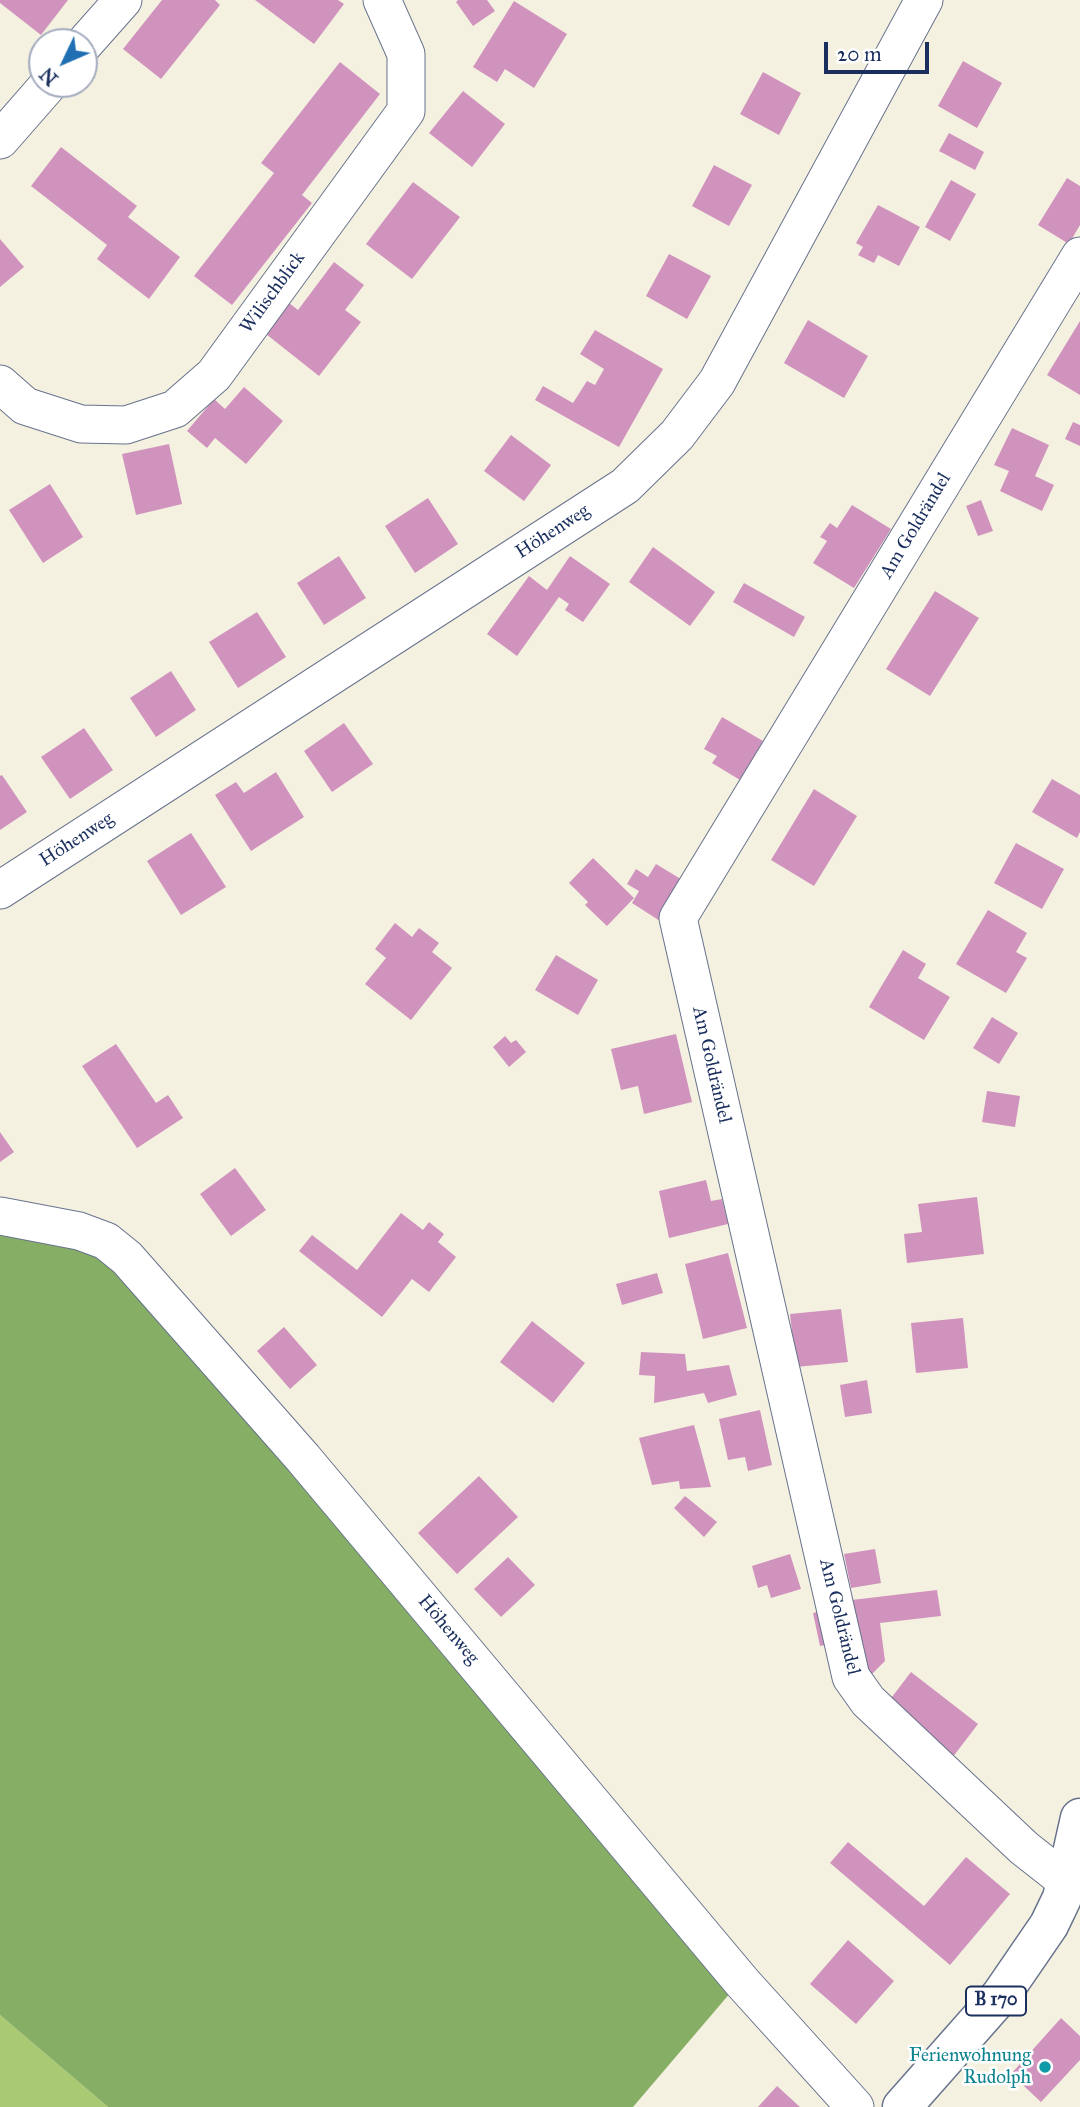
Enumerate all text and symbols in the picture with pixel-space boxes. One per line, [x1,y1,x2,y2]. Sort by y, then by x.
north arrow [28,28,98,98]
scale bar [828,28,933,72]
text: 20 m [837,41,882,67]
text: N [35,63,63,90]
street label: Wilischblick [236,248,310,338]
street label: Am Goldrändel [876,469,956,583]
street label: Höhenweg [512,500,594,564]
street label: Höhenweg [36,808,118,872]
street label: Am Goldrändel [687,1004,735,1126]
street label: Am Goldrändel [814,1557,864,1677]
street label: Höhenweg [412,1591,484,1669]
road number: B 170 [966,1986,1026,2015]
place label: Ferienwohnung Rudolph [909,2045,1031,2089]
marker: Ferienwohnung Rudolph [1037,2059,1053,2075]

